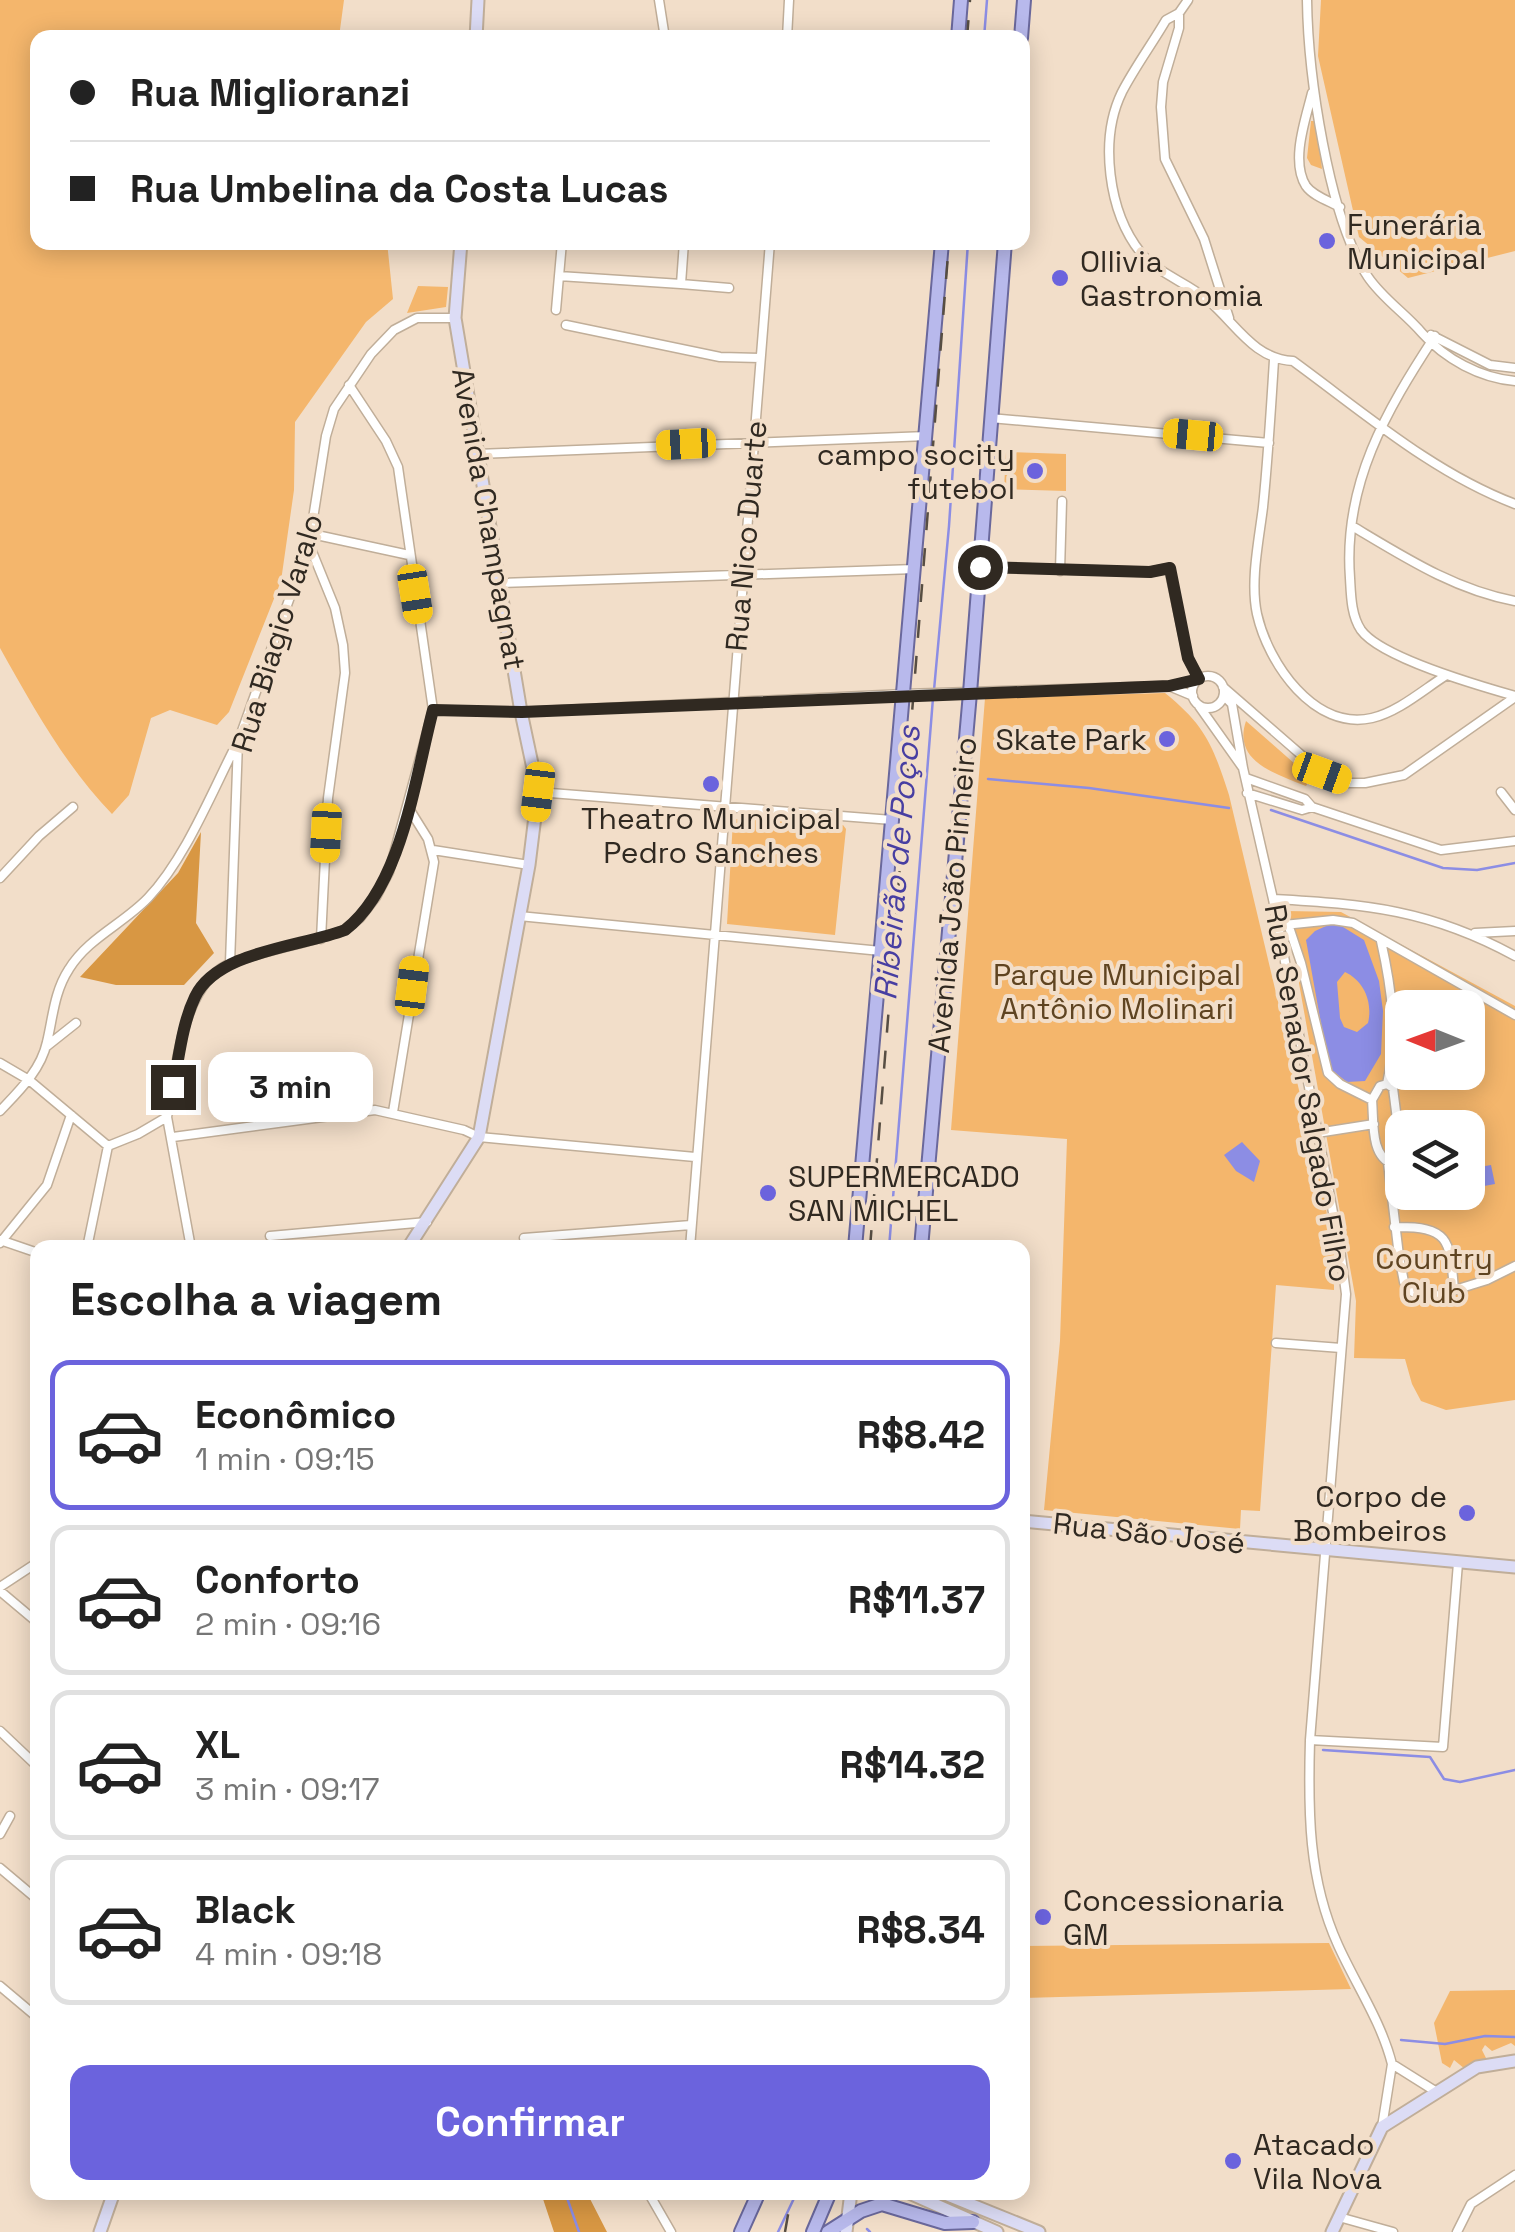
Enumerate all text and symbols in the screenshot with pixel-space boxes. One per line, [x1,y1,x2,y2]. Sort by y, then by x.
text: Rua Miglioranzi [130,69,410,117]
text: Rua Umbelina da Costa Lucas [130,165,669,213]
place label: Funerária Municipal [1347,205,1486,278]
marker: Funerária Municipal [1316,230,1338,252]
place label: Ollivia Gastronomia [1080,242,1263,315]
marker: Ollivia Gastronomia [1049,267,1071,289]
street label: Avenida Champagnat [443,365,535,673]
car [1162,417,1224,453]
street label: Rua Nico Duarte [716,419,776,653]
car [655,427,717,461]
place label: campo socity futebol [817,435,1015,508]
marker: campo socity futebol [1024,460,1046,482]
street label: Rua Biagio Varalo [222,509,332,757]
route start [958,545,1003,590]
car [395,562,435,626]
place label: Skate Park [995,720,1147,759]
water label: Ribeirão de Poços [865,723,929,1002]
marker: Skate Park [1156,728,1178,750]
street label: Avenida João Pinheiro [919,735,985,1055]
car [1289,749,1355,797]
car [519,760,557,824]
marker: Theatro Municipal Pedro Sanches [700,773,722,795]
place label: Theatro Municipal Pedro Sanches [581,799,841,872]
car [309,802,343,864]
street label: Rua Senador Salgado Filho [1256,901,1360,1285]
car [393,954,431,1018]
park label: Parque Municipal Antônio Molinari [993,955,1241,1028]
north arrow [1385,990,1485,1090]
map controls [1385,990,1485,1210]
callout: 3 min [208,1052,373,1122]
route end [151,1065,196,1110]
text: 3 min [249,1067,332,1107]
button: layers [1385,1110,1485,1210]
place label: SUPERMERCADO SAN MICHEL [788,1157,1020,1230]
marker: SUPERMERCADO SAN MICHEL [757,1182,779,1204]
park label: Country Club [1375,1239,1493,1312]
text: Escolha a viagem [70,1271,442,1328]
icon: car [75,1390,165,1480]
text: Econômico [195,1391,396,1439]
text: R$8.42 [857,1411,985,1459]
text: 1 min · 09:15 [195,1439,375,1479]
place label: Corpo de Bombeiros [1293,1477,1447,1550]
marker: Corpo de Bombeiros [1456,1502,1478,1524]
street label: Rua São José [1051,1504,1247,1562]
icon: car [75,1555,165,1645]
text: Conforto [195,1556,360,1604]
text: R$11.37 [848,1576,985,1624]
text: 2 min · 09:16 [195,1604,381,1644]
icon: car [75,1720,165,1810]
text: XL [195,1721,240,1769]
text: R$14.32 [840,1741,985,1789]
text: 3 min · 09:17 [195,1769,380,1809]
place label: Concessionaria GM [1063,1881,1284,1954]
icon: car [75,1885,165,1975]
text: Black [195,1886,296,1934]
text: R$8.34 [857,1906,985,1954]
marker: Concessionaria GM [1032,1906,1054,1928]
text: 4 min · 09:18 [195,1934,382,1974]
button: Confirmar [70,2065,990,2180]
place label: Atacado Vila Nova [1253,2125,1382,2198]
marker: Atacado Vila Nova [1222,2150,1244,2172]

